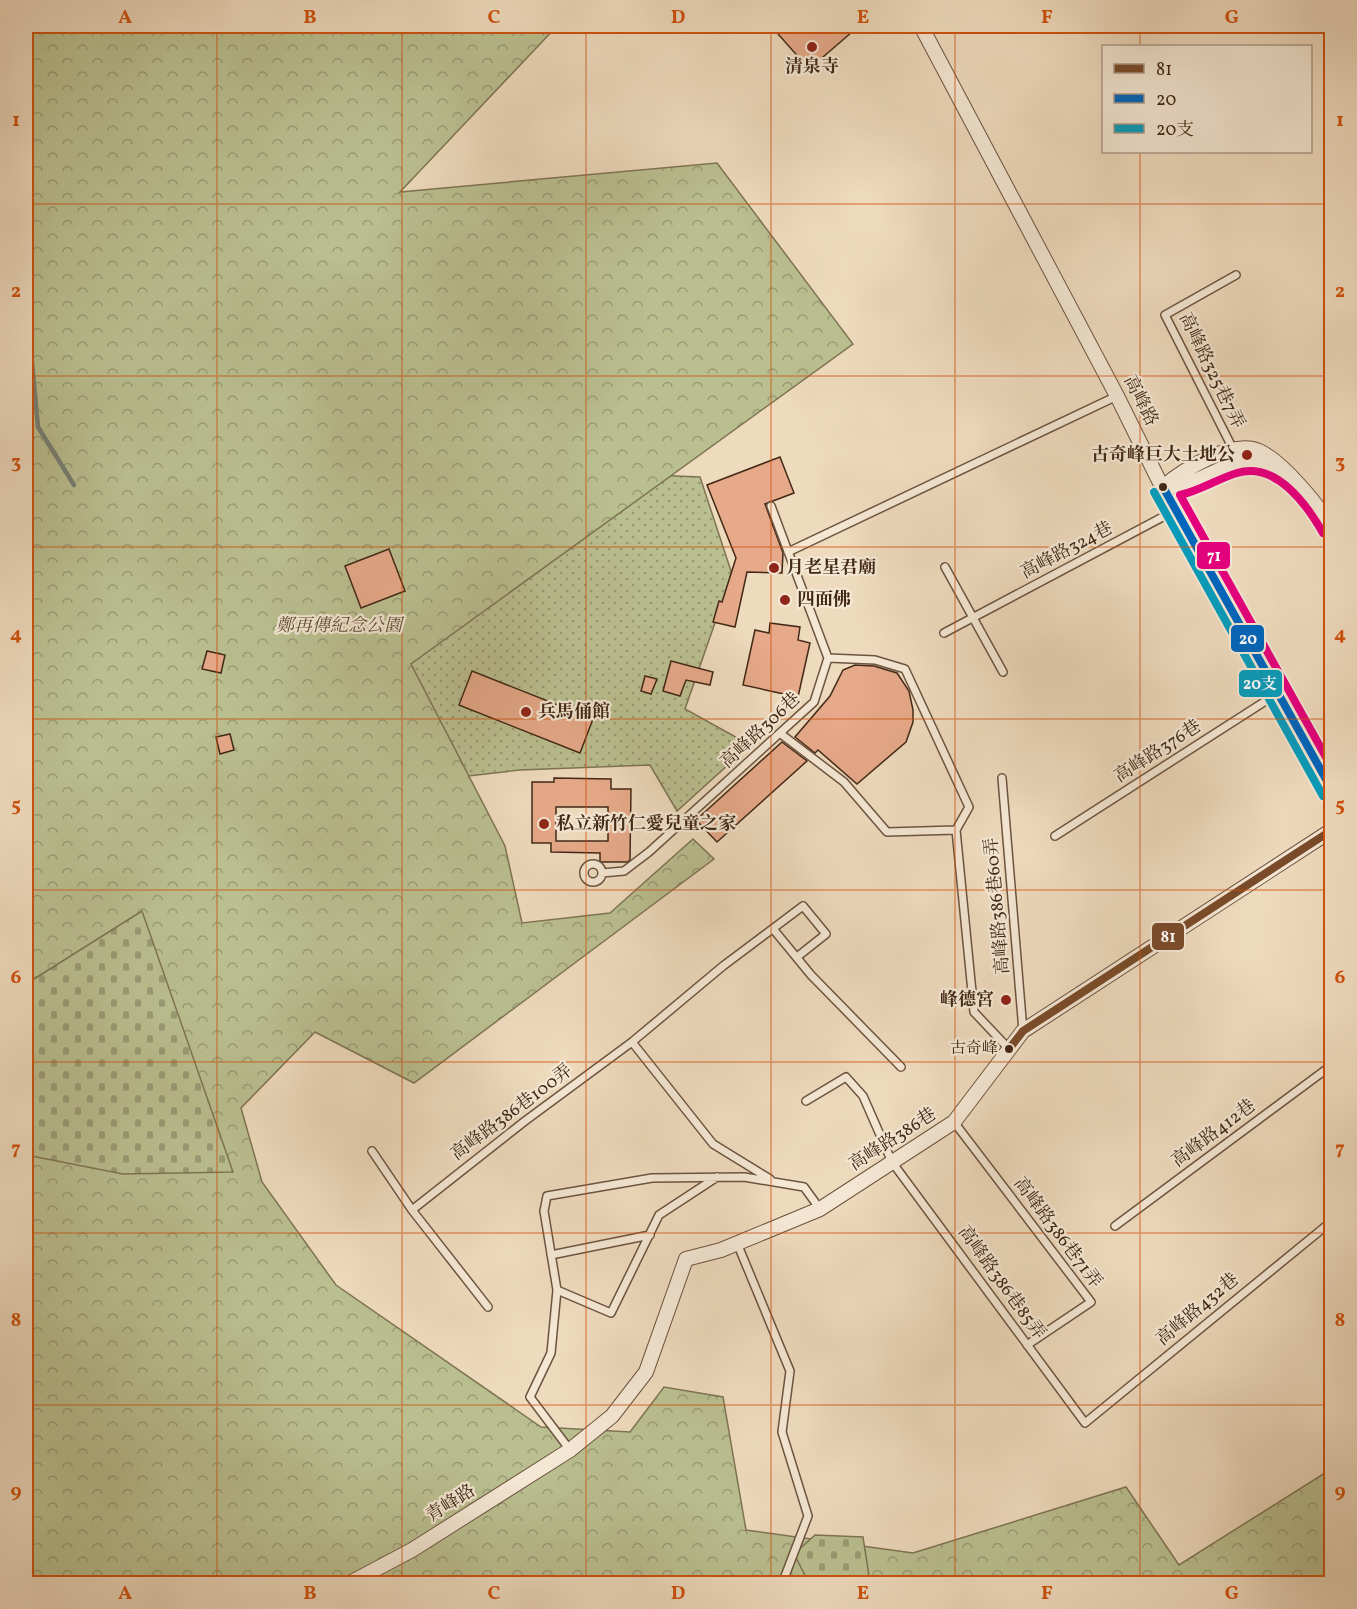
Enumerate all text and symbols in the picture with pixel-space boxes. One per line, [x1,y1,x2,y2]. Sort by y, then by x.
text: A [118,4,132,32]
text: B [303,4,317,32]
text: C [488,4,501,32]
text: D [671,4,685,32]
text: E [857,4,869,32]
text: F [1041,4,1053,32]
text: G [1225,4,1239,32]
marker: 清泉寺 [805,40,819,54]
legend [1102,45,1312,153]
place label: 清泉寺 [785,55,839,80]
text: 81 [1156,58,1172,83]
text: 20 [1156,88,1176,113]
text: 1 [12,107,20,135]
text: 1 [1336,107,1344,135]
text: 20支 [1156,118,1194,143]
text: 2 [11,278,21,306]
text: 2 [1335,278,1345,306]
street label: 高峰路325巷7弄 [1172,309,1250,433]
street label: 高峰路 [1117,371,1163,431]
place label: 古奇峰巨大土地公 [1091,443,1235,468]
marker: 古奇峰巨大土地公 [1240,448,1254,462]
text: 3 [11,449,21,477]
text: 3 [1335,449,1345,477]
unlabelled marker [1157,481,1169,493]
street label: 高峰路324巷 [1016,516,1118,586]
line badge: 71 [1196,541,1231,570]
text: 71 [1207,546,1221,568]
place label: 月老星君廟 [786,556,876,581]
marker: 月老星君廟 [767,561,781,575]
place label: 四面佛 [797,588,851,613]
marker: 四面佛 [778,593,792,607]
park label: 鄭再傳紀念公園 [276,614,405,639]
text: 4 [10,621,22,649]
text: 4 [1334,621,1346,649]
line badge: 20 [1230,624,1265,653]
text: 20 [1239,629,1257,651]
line badge: 20支 [1238,669,1283,698]
text: 20支 [1243,674,1277,696]
street label: 高峰路306巷 [716,687,806,775]
place label: 兵馬俑館 [538,700,610,725]
marker: 兵馬俑館 [519,705,533,719]
street label: 高峰路376巷 [1110,715,1206,789]
text: 5 [11,792,21,820]
text: 5 [1335,792,1345,820]
place label: 私立新竹仁愛兒童之家 [556,812,736,837]
marker: 私立新竹仁愛兒童之家 [537,817,551,831]
street label: 高峰路386巷60弄 [980,836,1016,976]
line badge: 81 [1151,922,1185,951]
text: 81 [1160,927,1176,949]
text: 6 [11,964,22,992]
text: 6 [1335,964,1346,992]
place label: 峰德宮 [940,988,994,1013]
marker: 峰德宮 [999,993,1013,1007]
place label: 古奇峰 [950,1038,998,1060]
marker: 古奇峰 [1003,1043,1015,1055]
street label: 高峰路386巷100弄 [446,1059,578,1167]
street label: 高峰路412巷 [1167,1094,1261,1174]
street label: 高峰路386巷 [844,1102,942,1178]
text: 7 [11,1135,21,1163]
text: 7 [1335,1135,1345,1163]
street label: 高峰路386巷71弄 [1007,1172,1107,1294]
street label: 高峰路386巷85弄 [951,1221,1051,1345]
street label: 高峰路432巷 [1151,1268,1245,1352]
text: 8 [11,1307,21,1335]
text: 8 [1335,1307,1345,1335]
text: 9 [10,1478,22,1506]
text: 9 [1334,1478,1346,1506]
street label: 青峰路 [421,1479,481,1529]
text: A [118,1580,132,1608]
text: B [303,1580,317,1608]
text: C [488,1580,501,1608]
text: D [671,1580,685,1608]
text: E [857,1580,869,1608]
text: F [1041,1580,1053,1608]
text: G [1225,1580,1239,1608]

